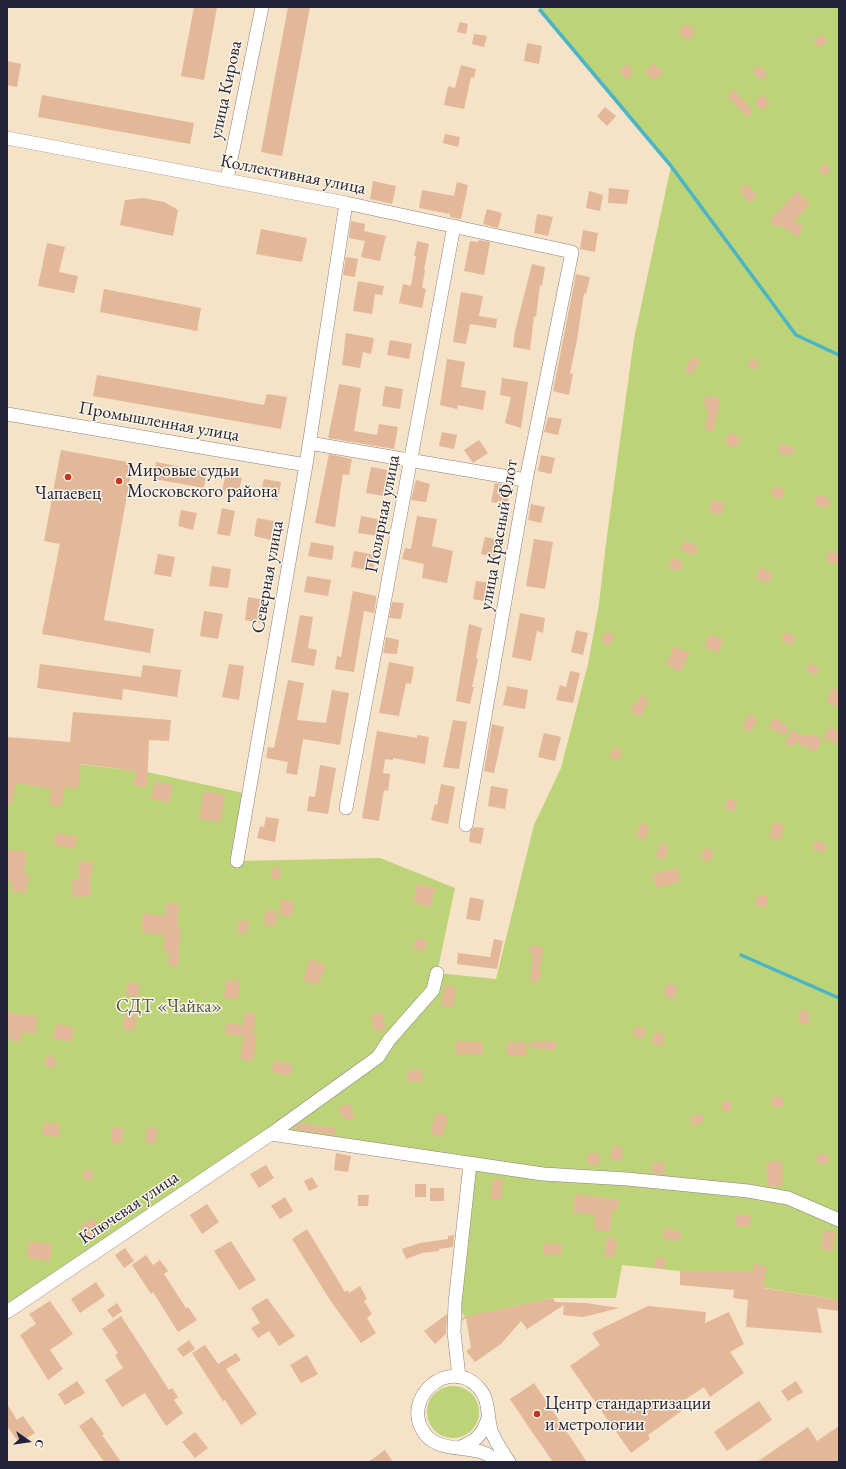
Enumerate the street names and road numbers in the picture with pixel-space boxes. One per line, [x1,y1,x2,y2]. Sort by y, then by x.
street label: улица Кирова [205,39,247,141]
street label: Коллективная улица [218,150,368,200]
street label: Промышленная улица [77,397,241,447]
street label: Полярная улица [361,453,405,575]
street label: улица Красный Флот [475,458,523,612]
street label: Северная улица [247,519,289,635]
street label: Ключевая улица [75,1167,183,1249]

